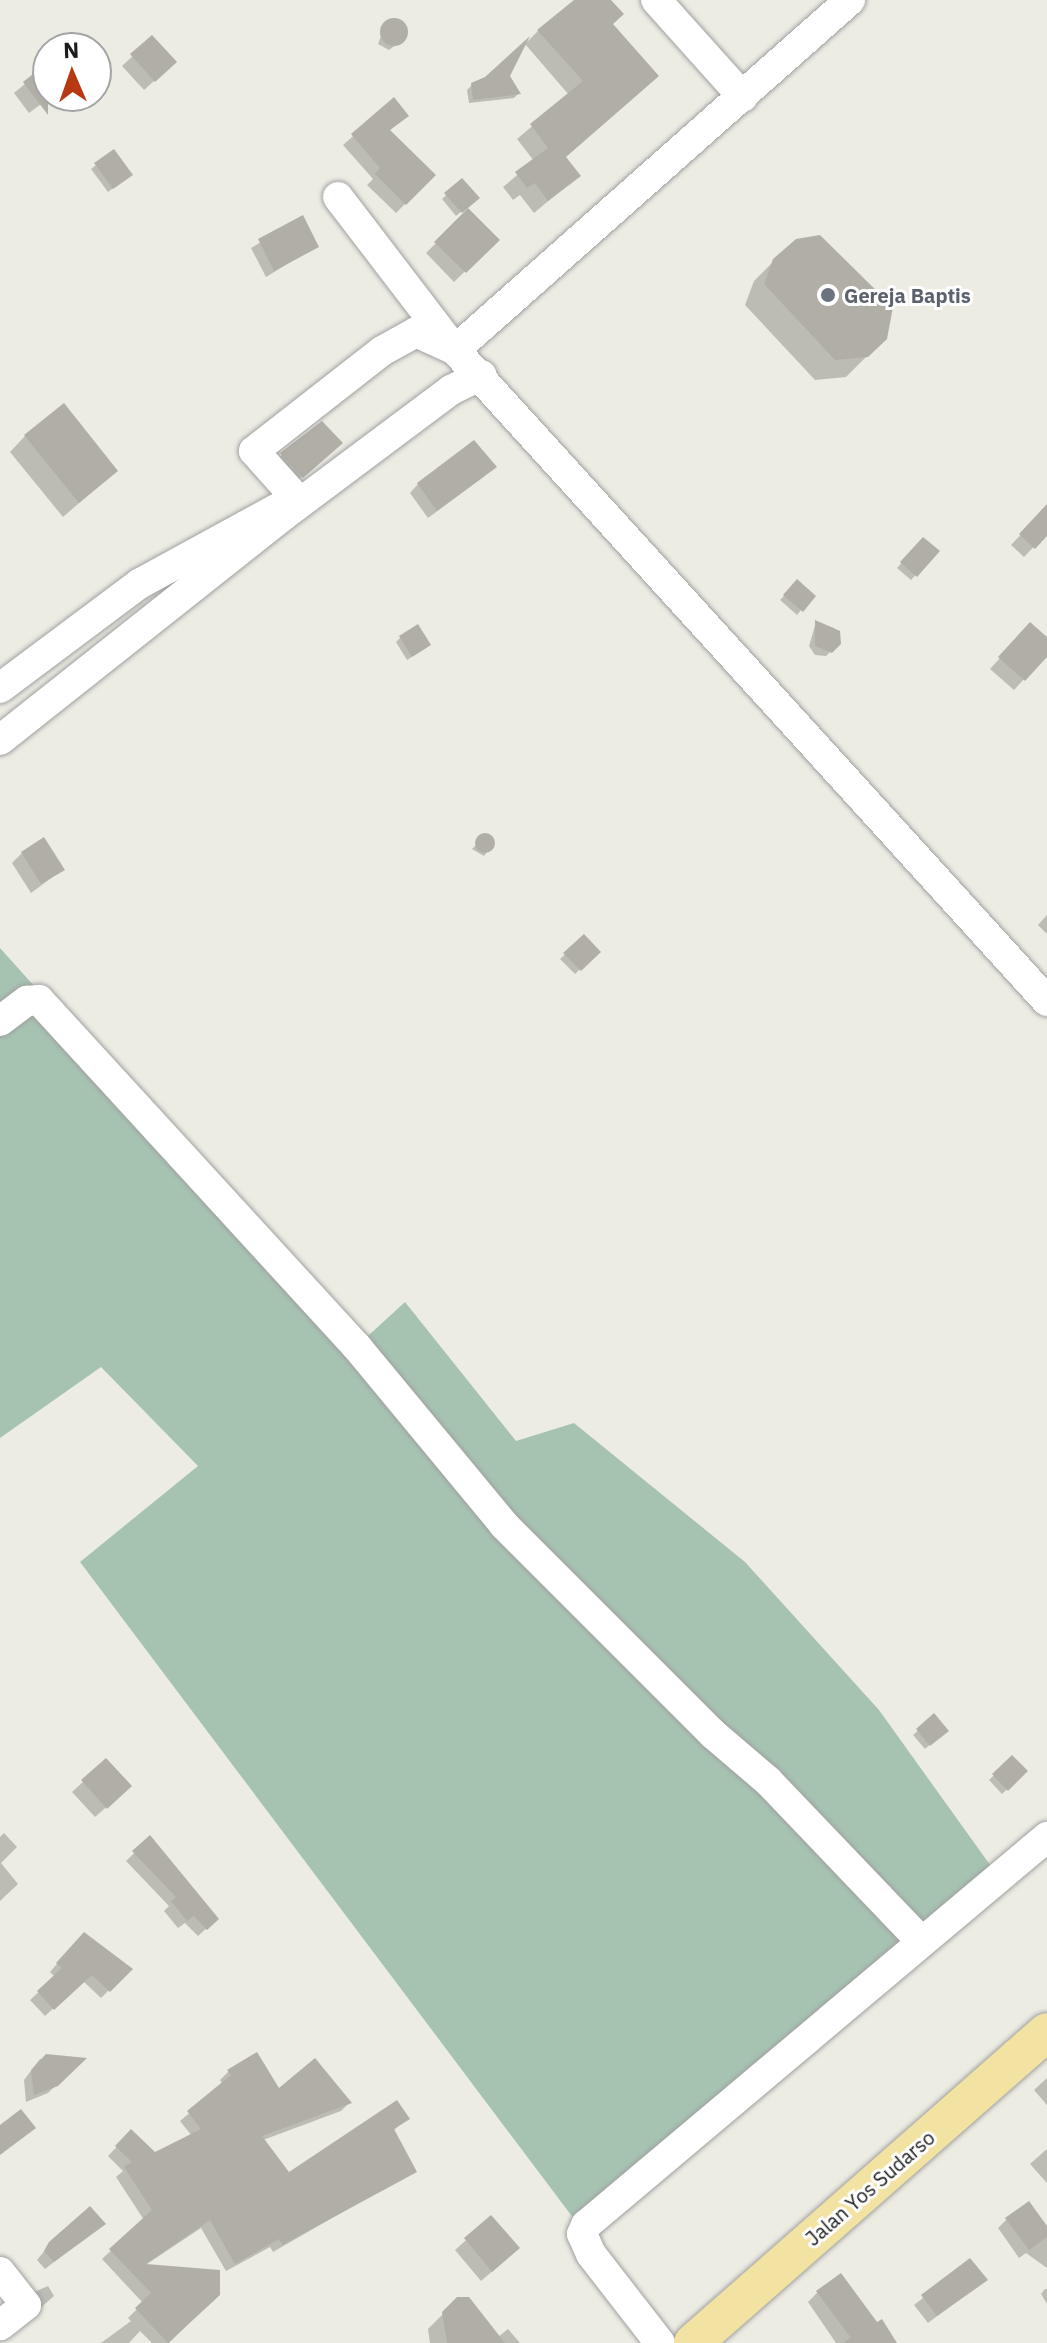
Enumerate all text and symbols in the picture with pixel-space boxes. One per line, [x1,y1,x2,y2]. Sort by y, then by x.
north arrow [32,32,112,112]
text: N [63,35,80,64]
place label: Gereja Baptis [844,283,971,307]
marker: Gereja Baptis [819,286,837,304]
street label: Jalan Yos Sudarso [801,2125,939,2251]

